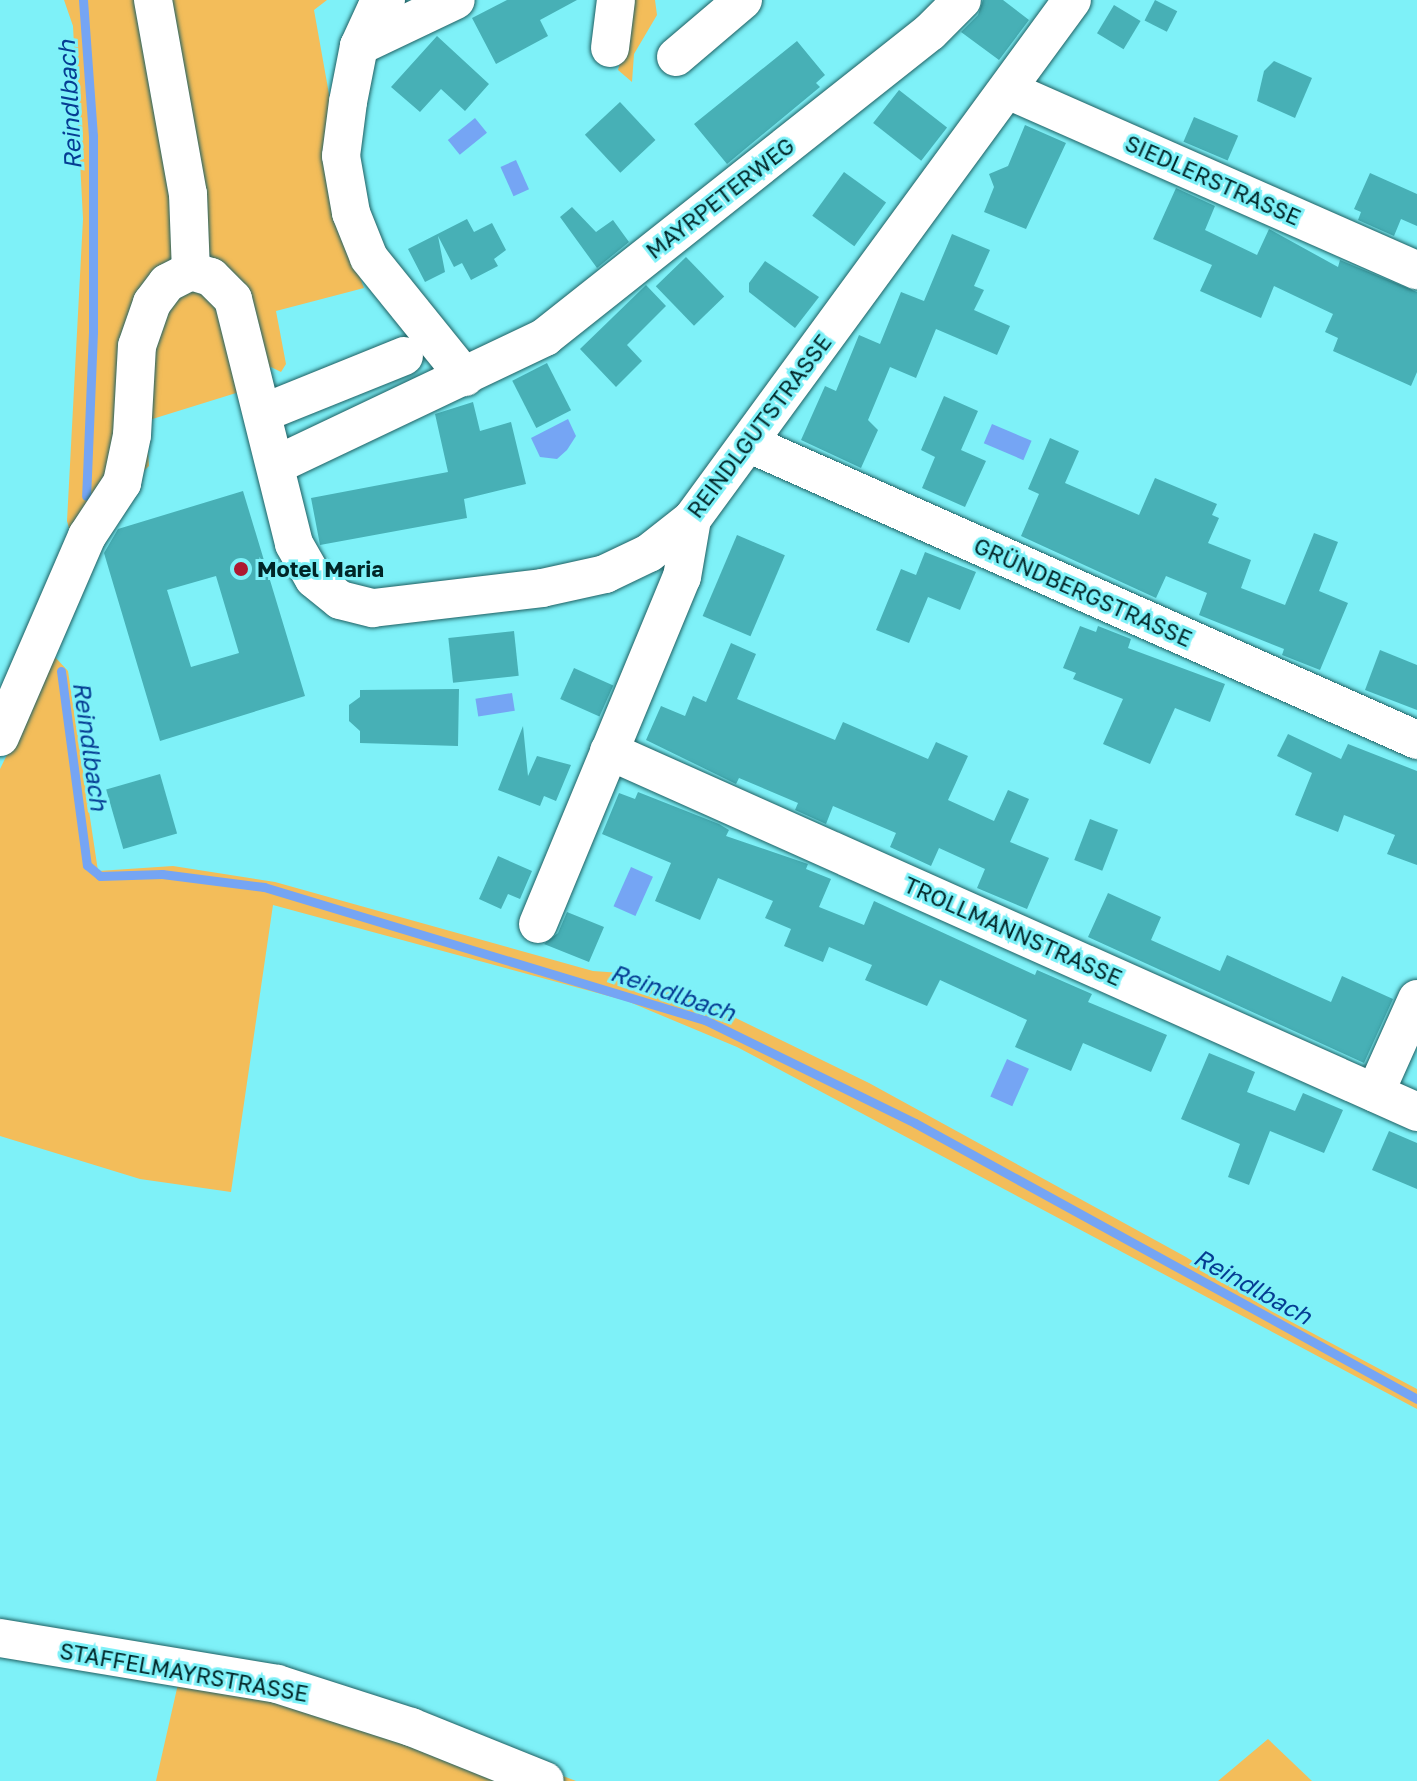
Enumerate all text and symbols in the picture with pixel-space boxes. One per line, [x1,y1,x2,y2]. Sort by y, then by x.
water label: Reindlbach [51,39,87,171]
street label: SIEDLERSTRASSE [1121,129,1305,231]
street label: MAYRPETERWEG [641,132,799,264]
street label: REINDLGUTSTRASSE [681,329,837,523]
street label: GRÜNDBERGSTRASSE [970,532,1196,652]
place label: Motel Maria [257,556,384,582]
marker: Motel Maria [232,560,250,578]
water label: Reindlbach [68,680,114,812]
street label: TROLLMANNSTRASSE [900,871,1126,991]
water label: Reindlbach [607,957,739,1027]
water label: Reindlbach [1189,1242,1317,1330]
street label: STAFFELMAYRSTRASSE [58,1637,310,1707]

